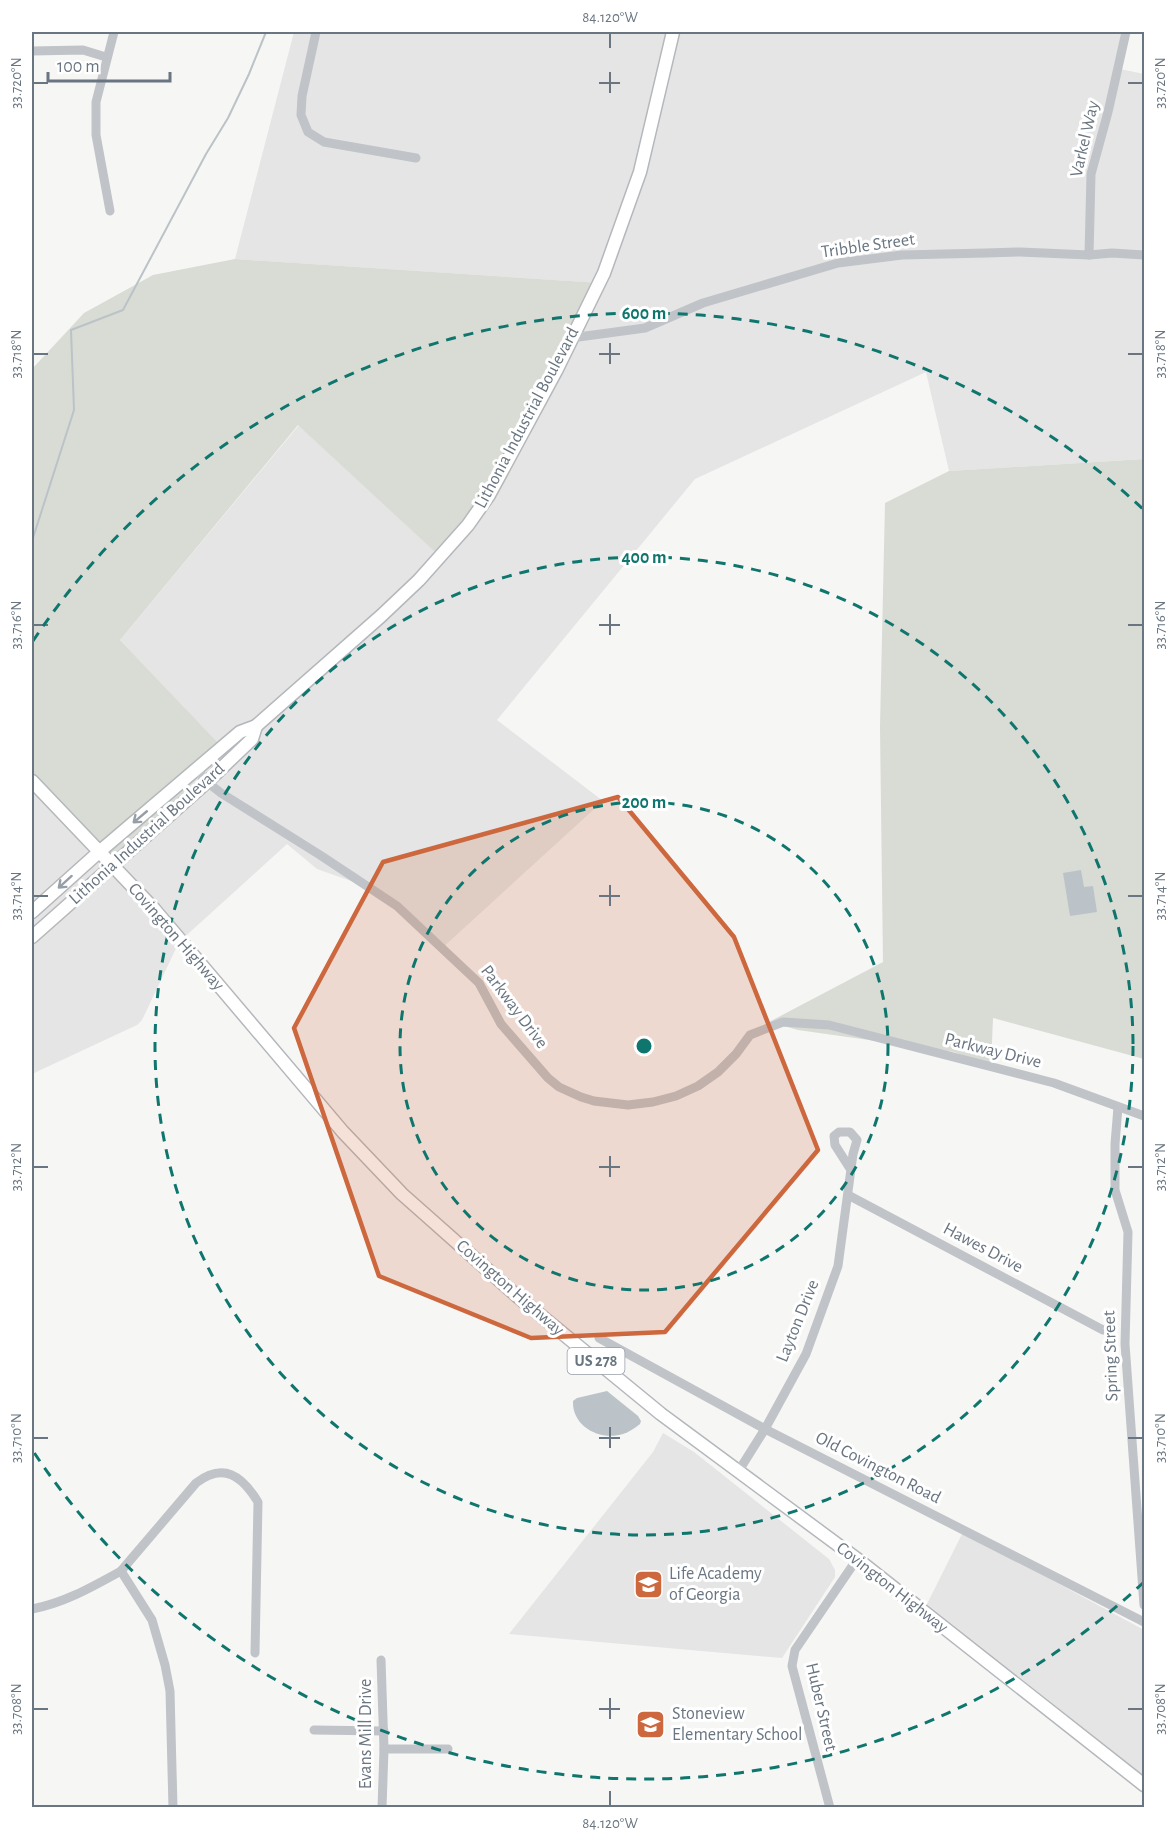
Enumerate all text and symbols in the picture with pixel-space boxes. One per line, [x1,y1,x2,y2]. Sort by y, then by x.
text: 84.120°W [582,10,638,25]
scale bar [48,45,170,83]
text: 33.720°N [9,57,24,109]
text: 33.720°N [1153,57,1168,109]
text: 100 m [57,58,100,76]
street label: Varkel Way [1067,99,1103,179]
street label: Tribble Street [820,230,916,261]
text: 600 m [622,305,666,323]
street label: Lithonia Industrial Boulevard [472,325,582,511]
text: 33.718°N [9,330,24,378]
text: 33.718°N [1153,330,1168,378]
text: 400 m [621,549,667,567]
text: 33.716°N [9,601,24,649]
text: 33.716°N [1153,601,1168,649]
street label: Lithonia Industrial Boulevard [66,760,228,908]
text: 200 m [622,794,666,812]
one-way arrow [132,810,148,823]
text: 33.714°N [9,871,24,921]
text: 33.714°N [1153,871,1168,921]
one-way arrow [58,875,73,889]
street label: Covington Highway [125,880,228,994]
street label: Parkway Drive [477,962,551,1052]
street label: Parkway Drive [943,1030,1043,1072]
centre of rings [634,1036,654,1056]
text: 33.712°N [9,1143,24,1191]
text: 33.712°N [1153,1143,1168,1191]
street label: Hawes Drive [940,1220,1026,1276]
street label: Covington Highway [453,1237,567,1340]
street label: Layton Drive [773,1277,823,1365]
street label: Spring Street [1100,1310,1122,1402]
road number: US 278 [568,1348,624,1374]
text: 33.710°N [9,1413,24,1463]
text: 33.710°N [1153,1413,1168,1463]
street label: Old Covington Road [812,1429,944,1507]
street label: Covington Highway [833,1539,951,1637]
place label: Life Academy of Georgia [669,1565,762,1604]
school or university icon: Life Academy of Georgia [632,1568,664,1600]
street label: Huber Street [802,1661,840,1753]
street label: Evans Mill Drive [357,1679,375,1789]
text: 33.708°N [9,1683,24,1735]
text: 33.708°N [1153,1683,1168,1735]
place label: Stoneview Elementary School [672,1705,803,1744]
school or university icon: Stoneview Elementary School [635,1708,667,1740]
text: 84.120°W [582,1816,638,1831]

